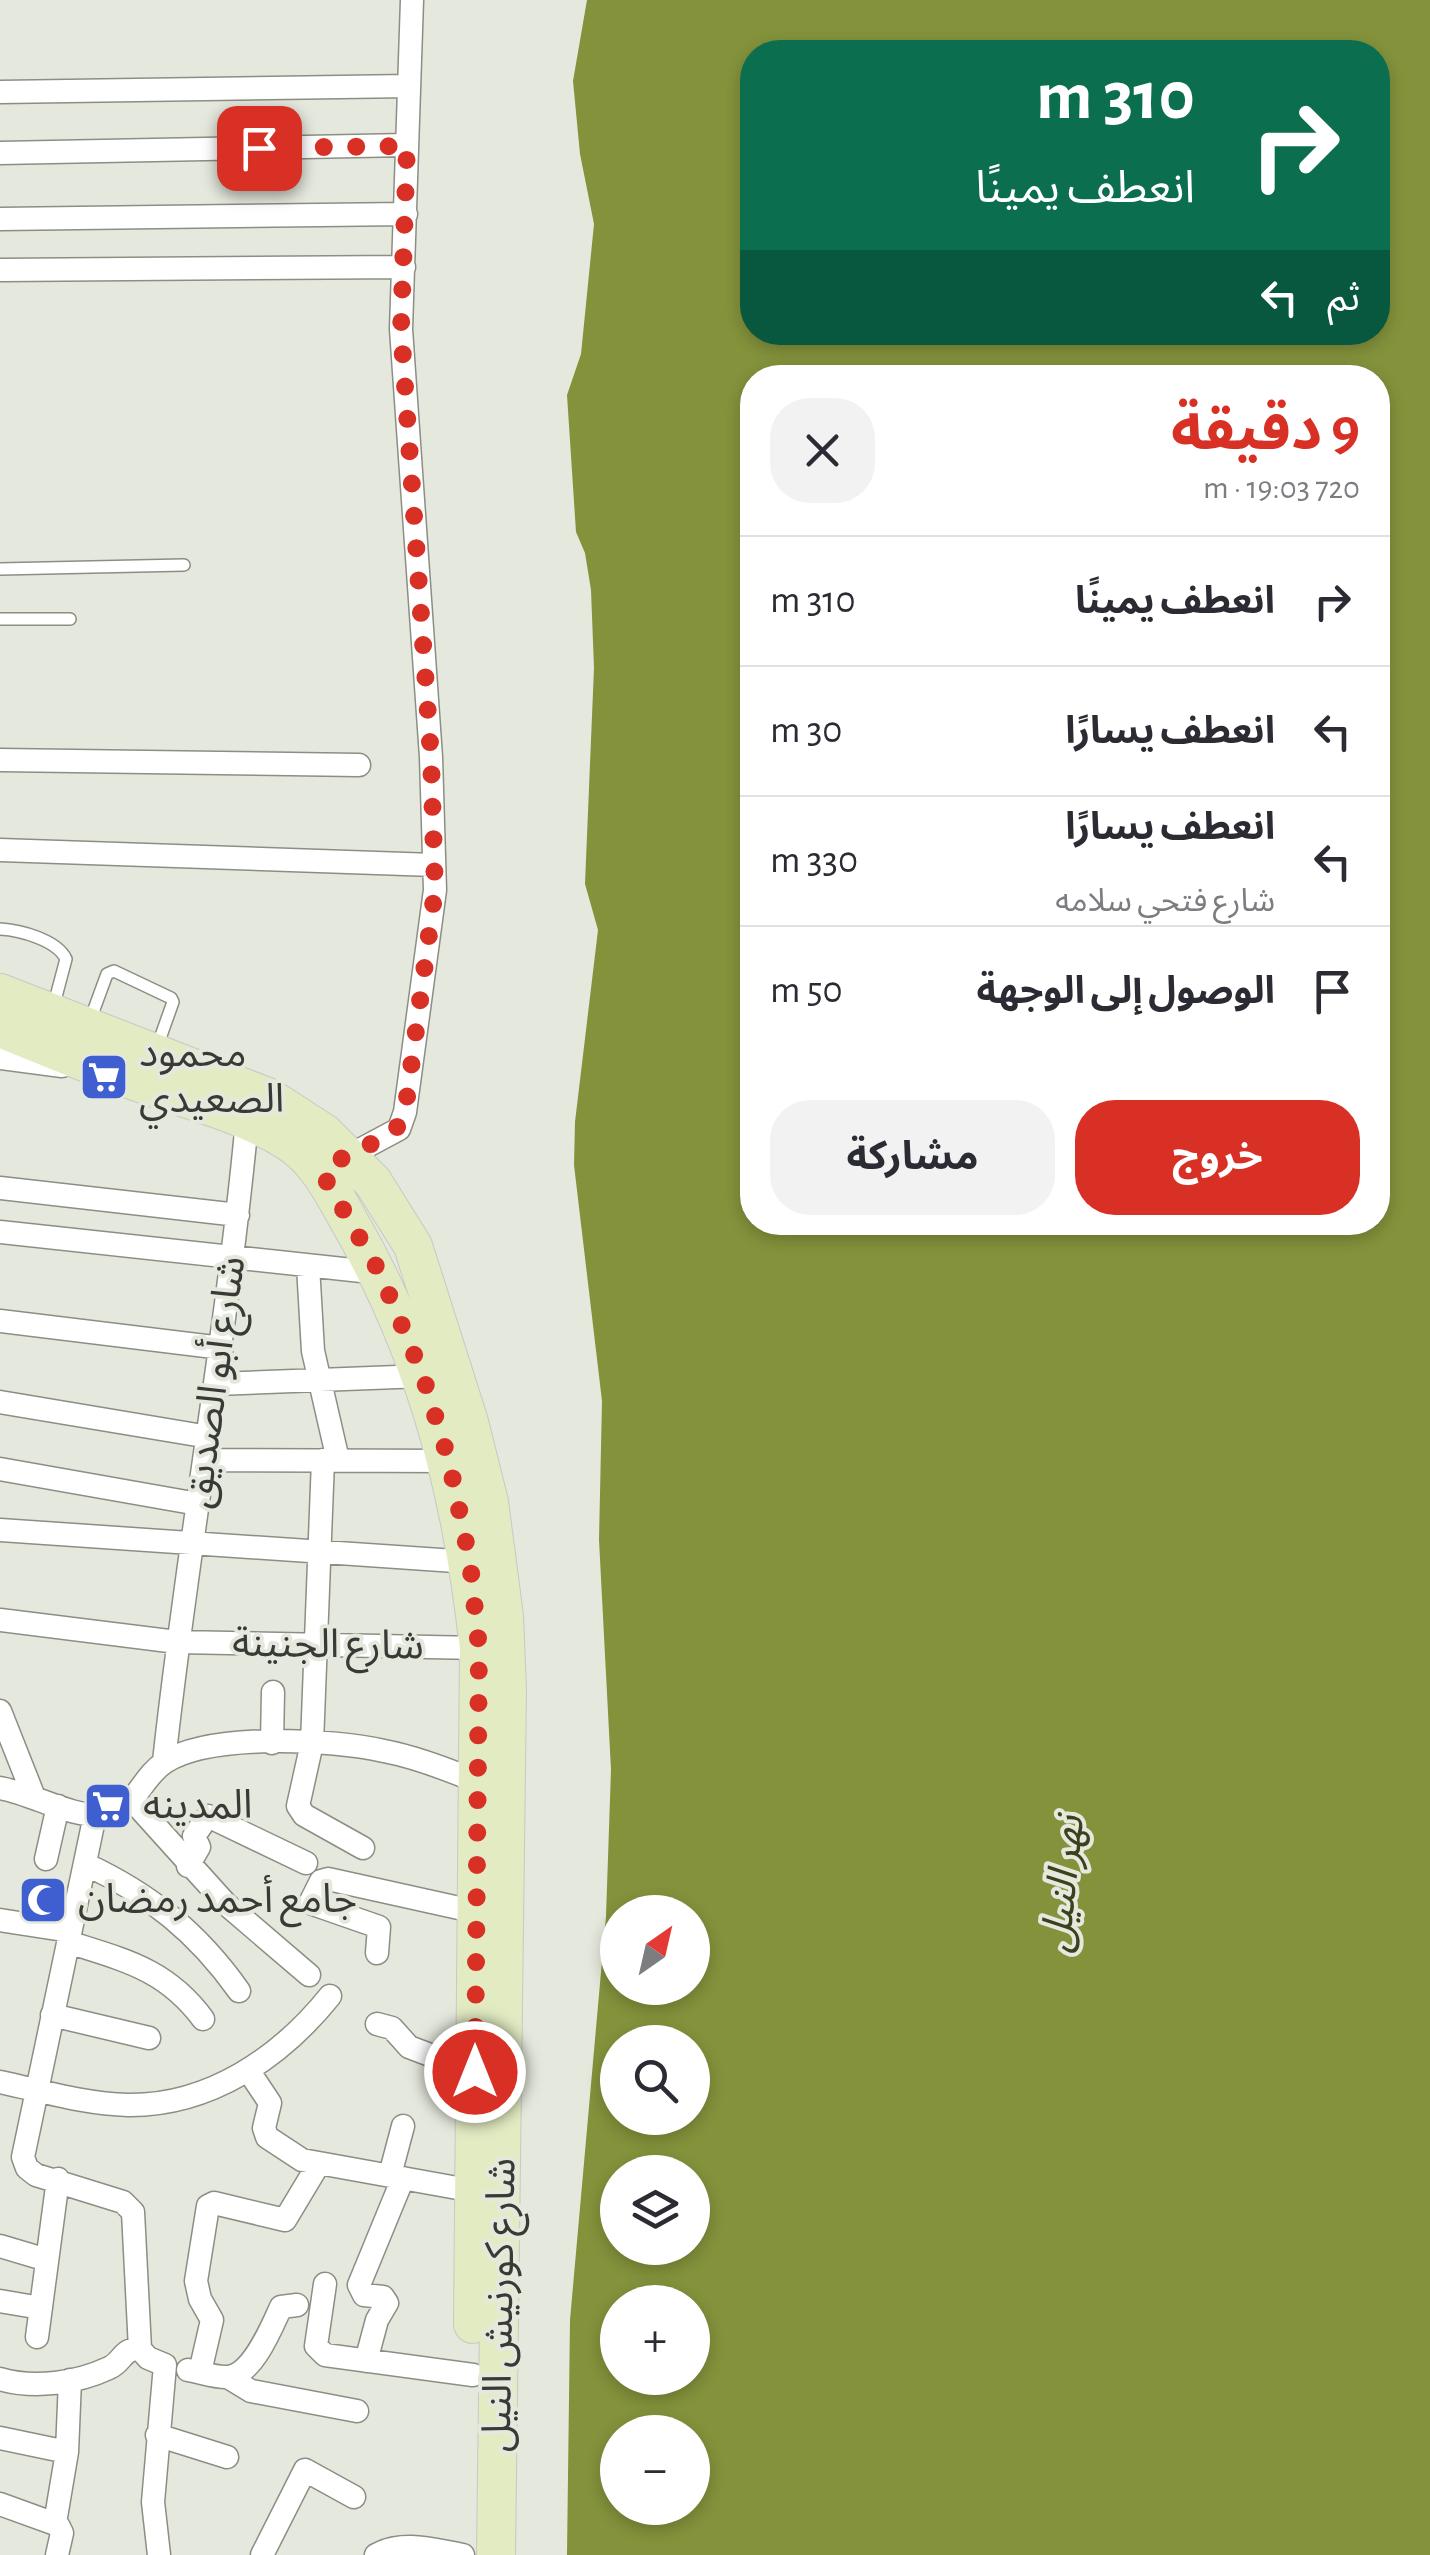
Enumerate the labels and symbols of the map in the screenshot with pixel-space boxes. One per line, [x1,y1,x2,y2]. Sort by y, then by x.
pin [217,106,302,191]
place label: محمود الصعيدي [139,1034,284,1129]
supermarket icon: محمود الصعيدي [78,1051,130,1103]
street label: شارع أبو الصديق [172,1253,260,1511]
street label: شارع الجنينة [232,1623,424,1675]
supermarket icon: المدينه [82,1780,134,1832]
place label: المدينه [143,1786,252,1826]
water label: نهر النيل [1035,1811,1093,1955]
mosque icon: جامع أحمد رمضان [17,1874,69,1926]
place label: جامع أحمد رمضان [78,1874,357,1928]
north arrow [600,1895,710,2005]
position arrow [423,2020,527,2124]
street label: شارع كورنيش النيل [477,2158,531,2453]

